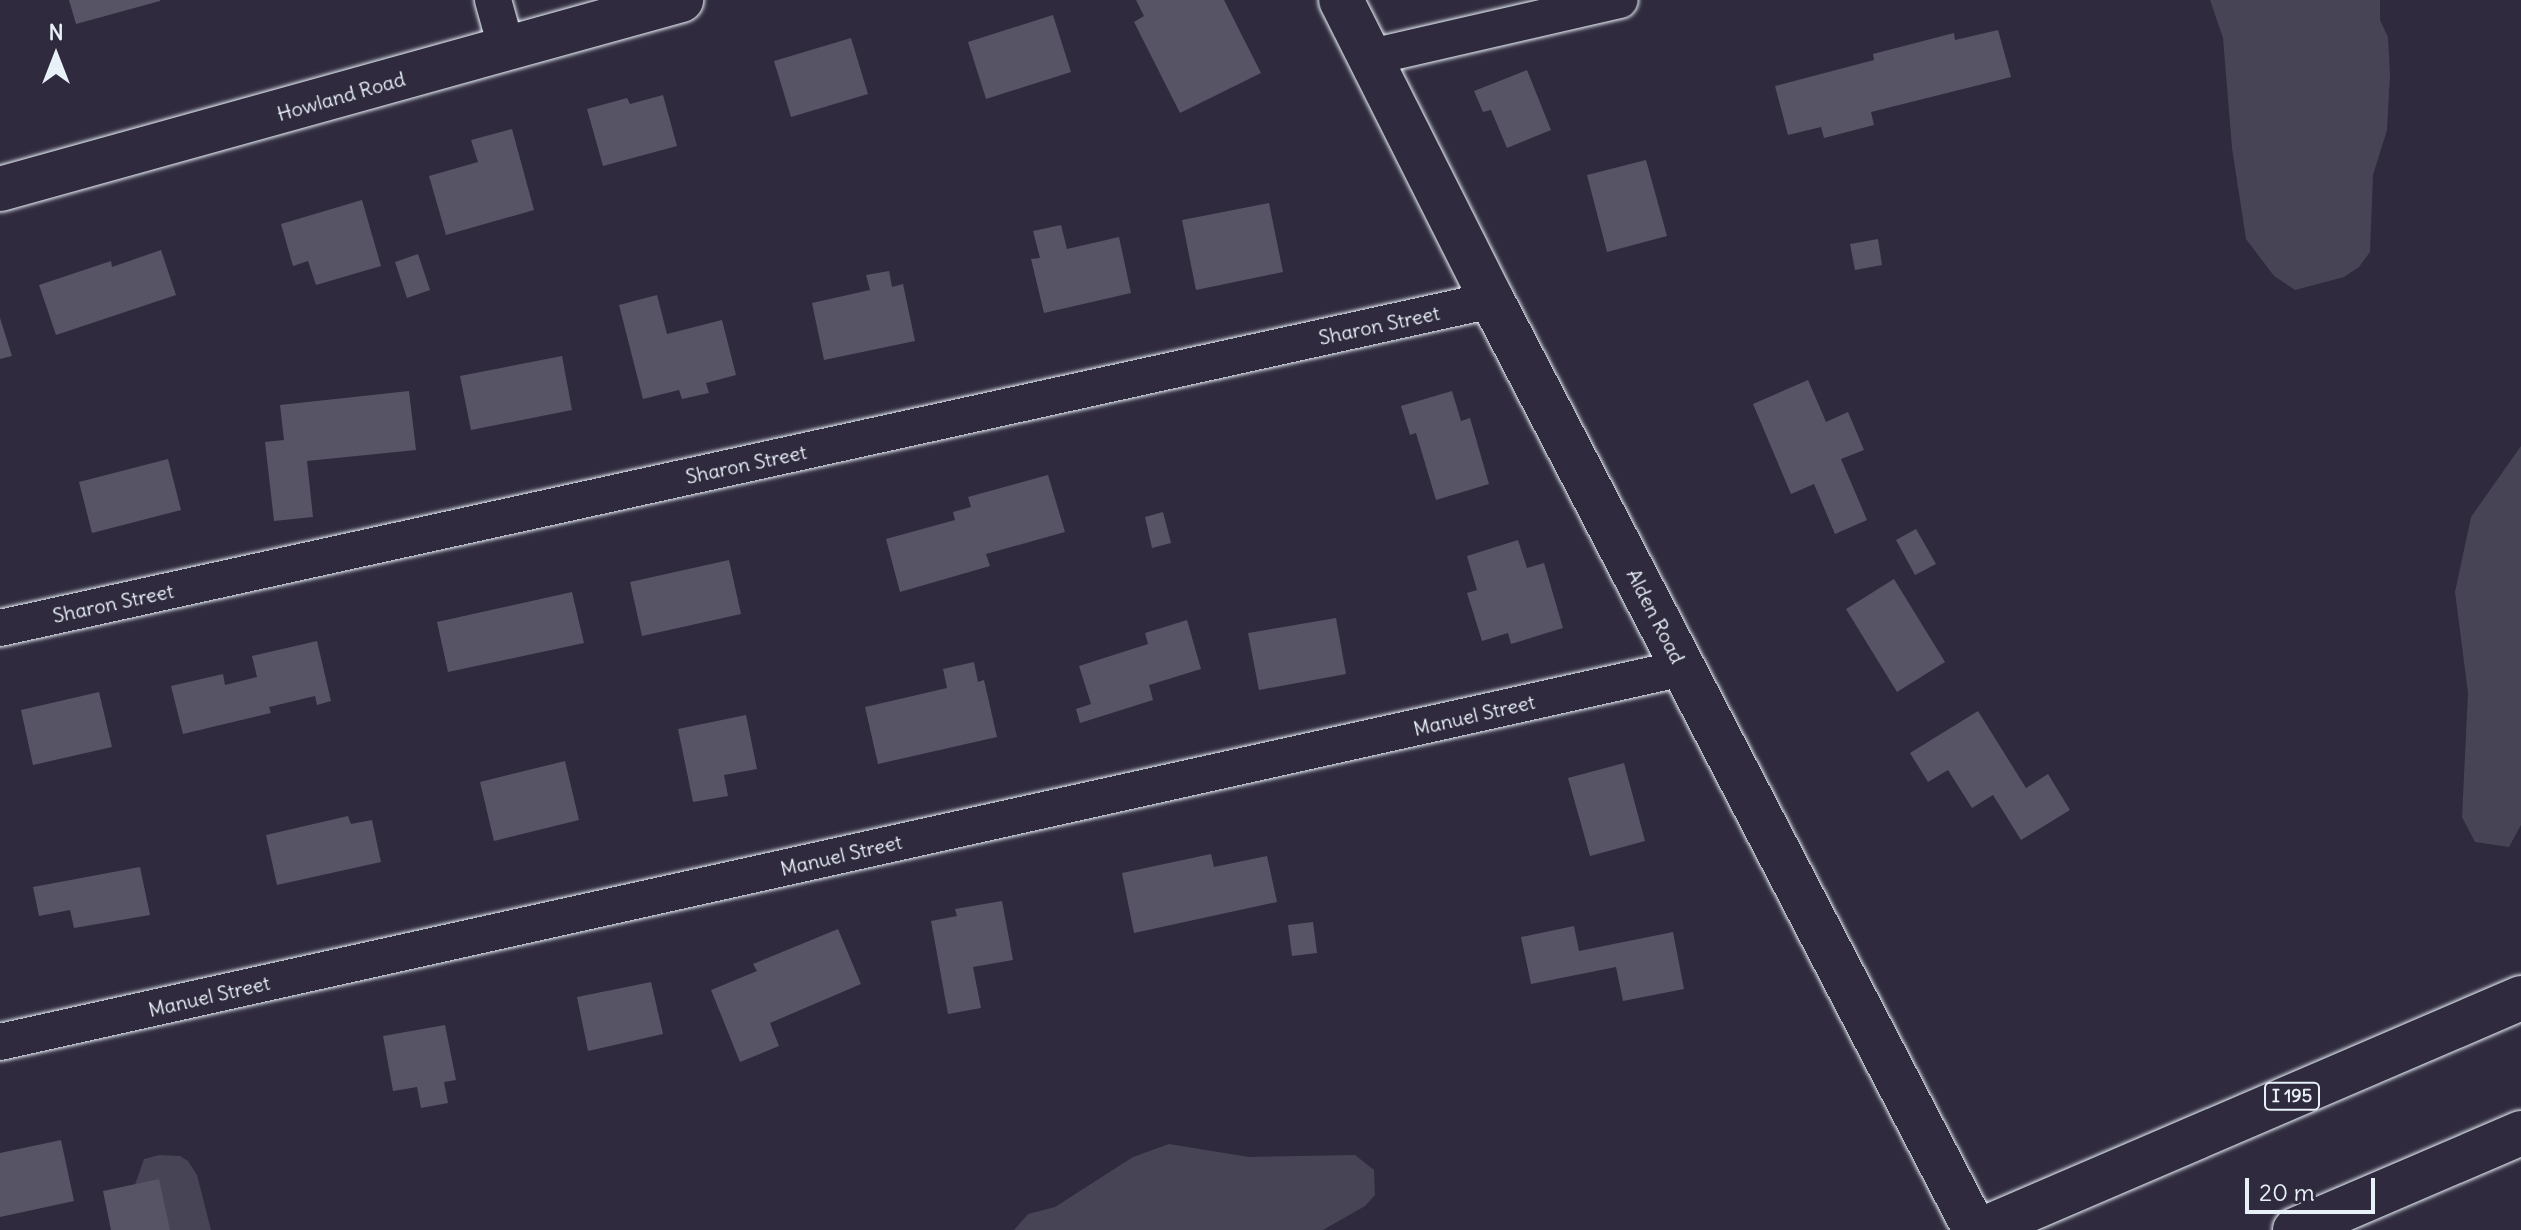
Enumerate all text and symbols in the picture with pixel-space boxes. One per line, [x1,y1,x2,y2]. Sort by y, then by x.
north arrow [16,16,96,96]
text: N [48,18,64,46]
street label: Howland Road [274,66,408,126]
street label: Sharon Street [1316,300,1442,350]
street label: Sharon Street [683,439,809,489]
street label: Alden Road [1622,565,1690,667]
street label: Sharon Street [50,578,176,628]
street label: Manuel Street [1411,689,1537,741]
street label: Manuel Street [778,829,904,881]
street label: Manuel Street [146,970,272,1022]
road number: I 195 [2264,1082,2320,1110]
scale bar [2249,1162,2379,1212]
text: 20 m [2259,1177,2315,1207]

